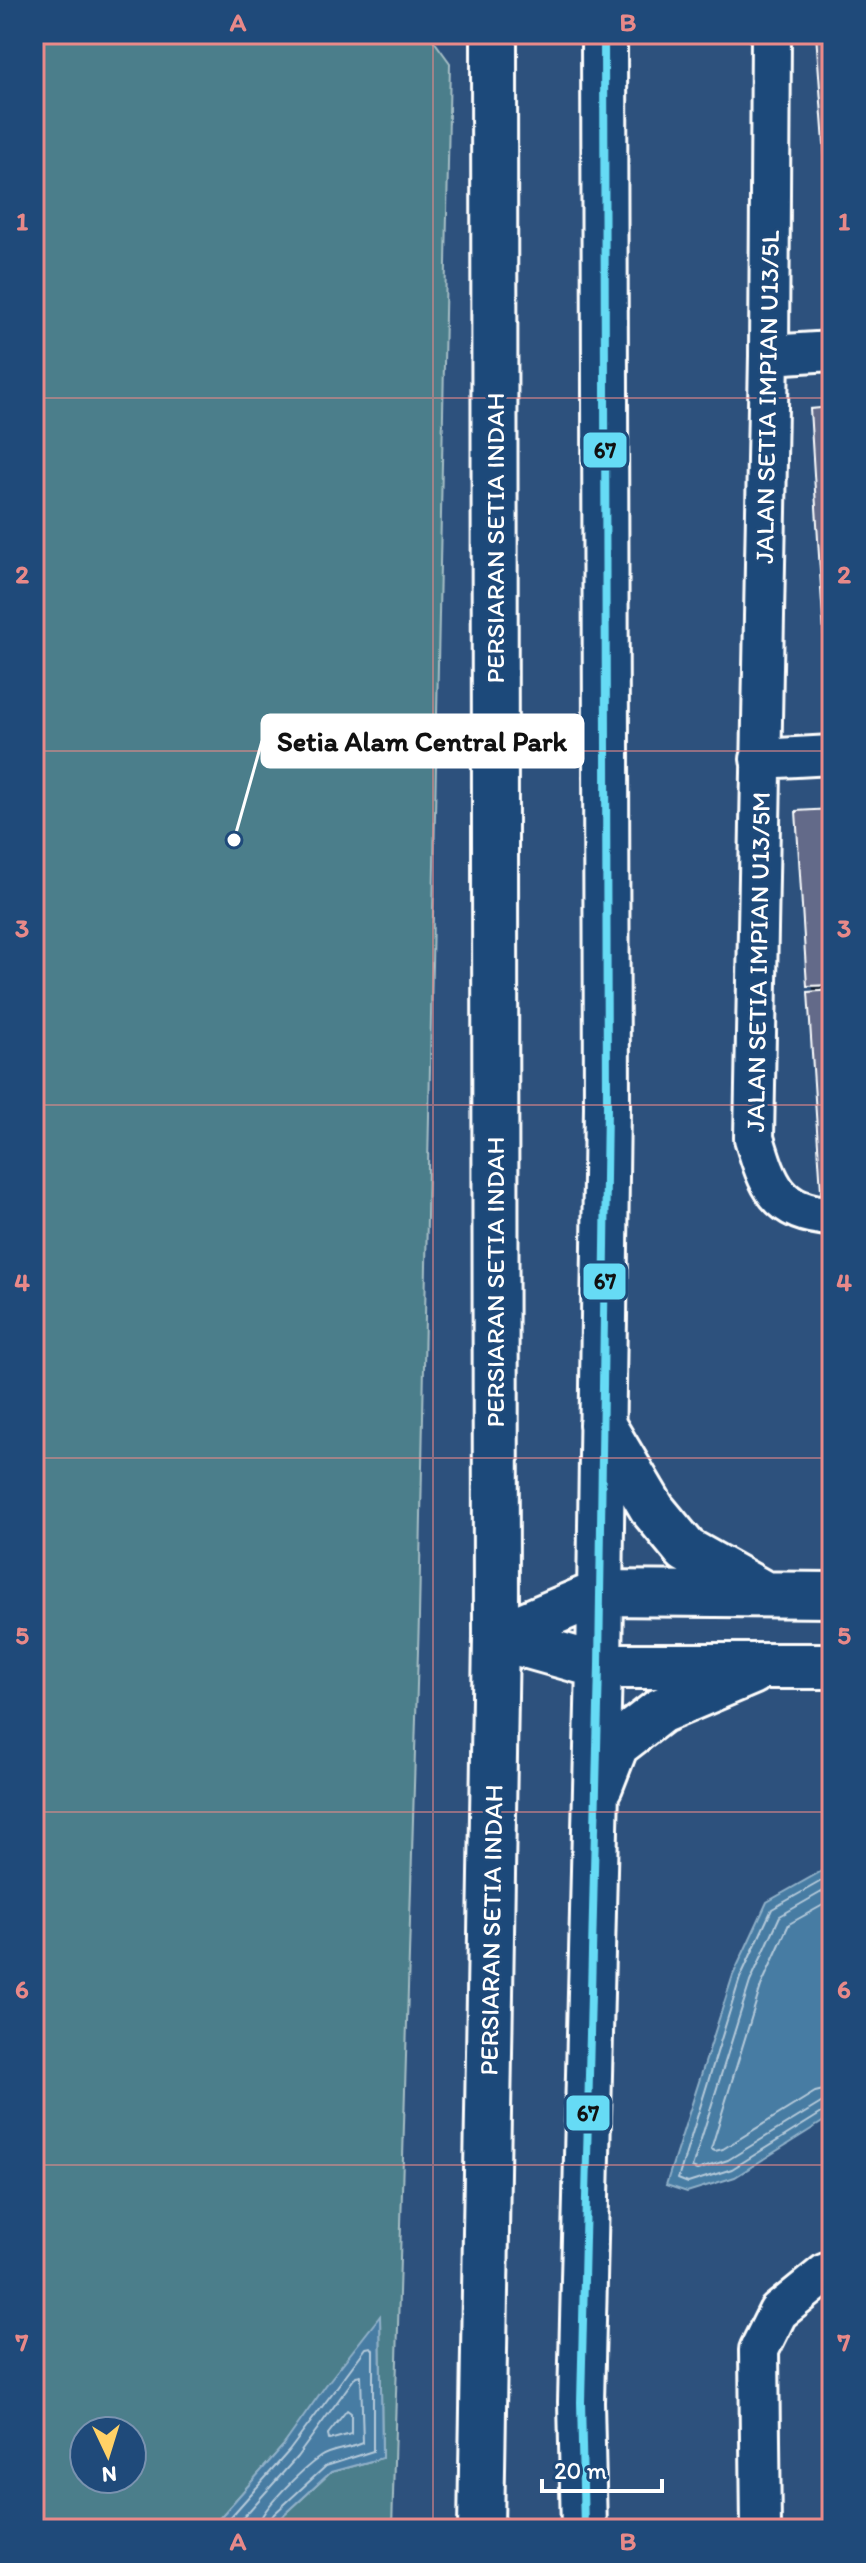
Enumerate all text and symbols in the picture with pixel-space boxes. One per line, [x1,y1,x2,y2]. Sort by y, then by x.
text: A [229,6,247,38]
text: B [620,6,637,38]
text: 1 [16,205,28,237]
text: 1 [838,205,850,237]
street label: JALAN SETIA IMPIAN U13/5L [748,230,786,564]
street label: PERSIARAN SETIA INDAH [479,392,511,684]
line badge: 67 [582,431,628,469]
text: 67 [594,437,616,464]
text: 2 [15,558,29,590]
text: 2 [837,558,851,590]
callout: Setia Alam Central Park [262,715,583,767]
text: Setia Alam Central Park [277,724,568,758]
street label: JALAN SETIA IMPIAN U13/5M [739,791,777,1133]
text: 3 [15,912,29,944]
text: 3 [837,912,851,944]
street label: PERSIARAN SETIA INDAH [479,1136,511,1428]
line badge: 67 [582,1262,627,1301]
text: 4 [14,1266,30,1298]
text: 4 [836,1266,852,1298]
text: 67 [594,1268,616,1295]
text: 5 [15,1619,29,1651]
text: 5 [837,1619,851,1651]
street label: PERSIARAN SETIA INDAH [472,1784,510,2076]
text: 6 [15,1973,29,2005]
text: 6 [837,1973,851,2005]
line badge: 67 [565,2094,611,2132]
text: 67 [577,2100,599,2127]
text: 7 [15,2326,29,2358]
text: 7 [837,2326,851,2358]
north arrow [68,2415,148,2495]
scale bar [542,2443,662,2493]
text: 20 m [554,2456,607,2485]
text: N [101,2460,118,2488]
text: A [229,2525,247,2557]
text: B [620,2525,637,2557]

